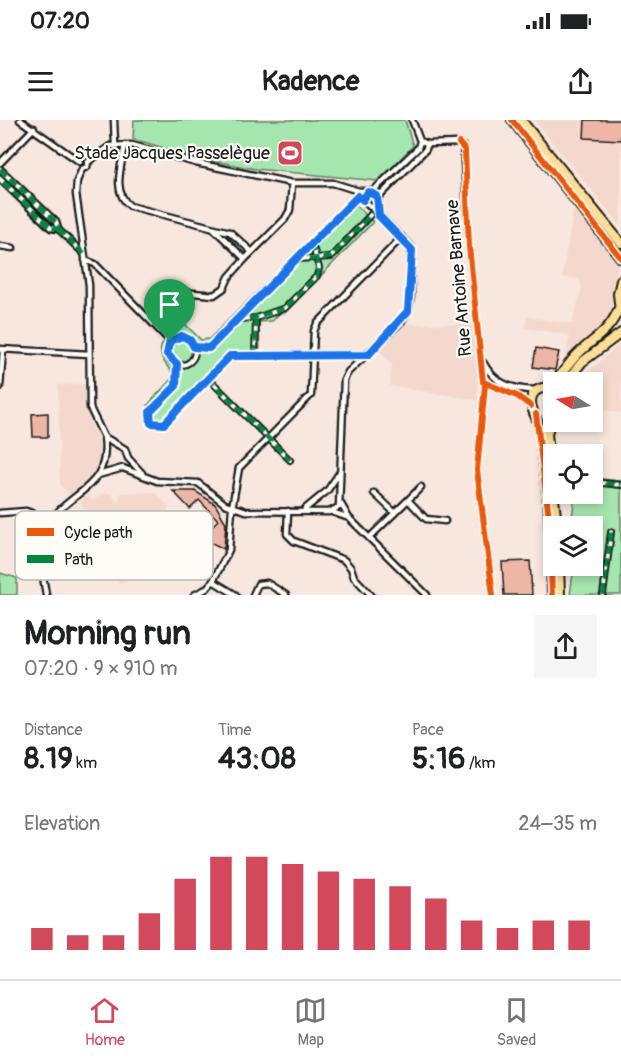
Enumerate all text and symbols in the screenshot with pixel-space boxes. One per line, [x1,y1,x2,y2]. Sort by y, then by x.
text: 07:20 [30,7,90,35]
icon: menu [24,65,57,98]
text: Kadence [262,65,359,98]
icon: share [564,65,597,98]
sports icon: Stade Jacques Passelègue [275,138,305,168]
place label: Stade Jacques Passelègue [74,142,270,165]
street label: Rue Antoine Barnave [441,198,477,357]
pin [144,279,195,341]
icon: arrive [153,288,186,321]
north arrow [543,372,603,432]
map controls [543,372,603,576]
button: locate [543,444,603,504]
legend [15,511,213,580]
button: layers [543,516,603,576]
text: Cycle path [64,523,132,543]
text: Path [64,550,93,570]
text: Morning run [24,613,191,654]
button: share [534,615,597,678]
text: 07:20 · 9 × 910 m [24,656,177,681]
text: Distance [24,720,83,740]
text: Time [218,720,251,740]
text: Pace [412,720,444,740]
text: 8.19 [24,740,73,777]
text: 43:08 [218,740,296,777]
text: 5:16 [412,740,465,777]
text: km [73,753,97,773]
text: /km [465,753,496,773]
text: Elevation [24,811,100,836]
text: 24–35 m [518,811,597,836]
tab: Home [85,994,125,1050]
tab: Map [294,994,327,1050]
tab: Saved [497,994,536,1050]

